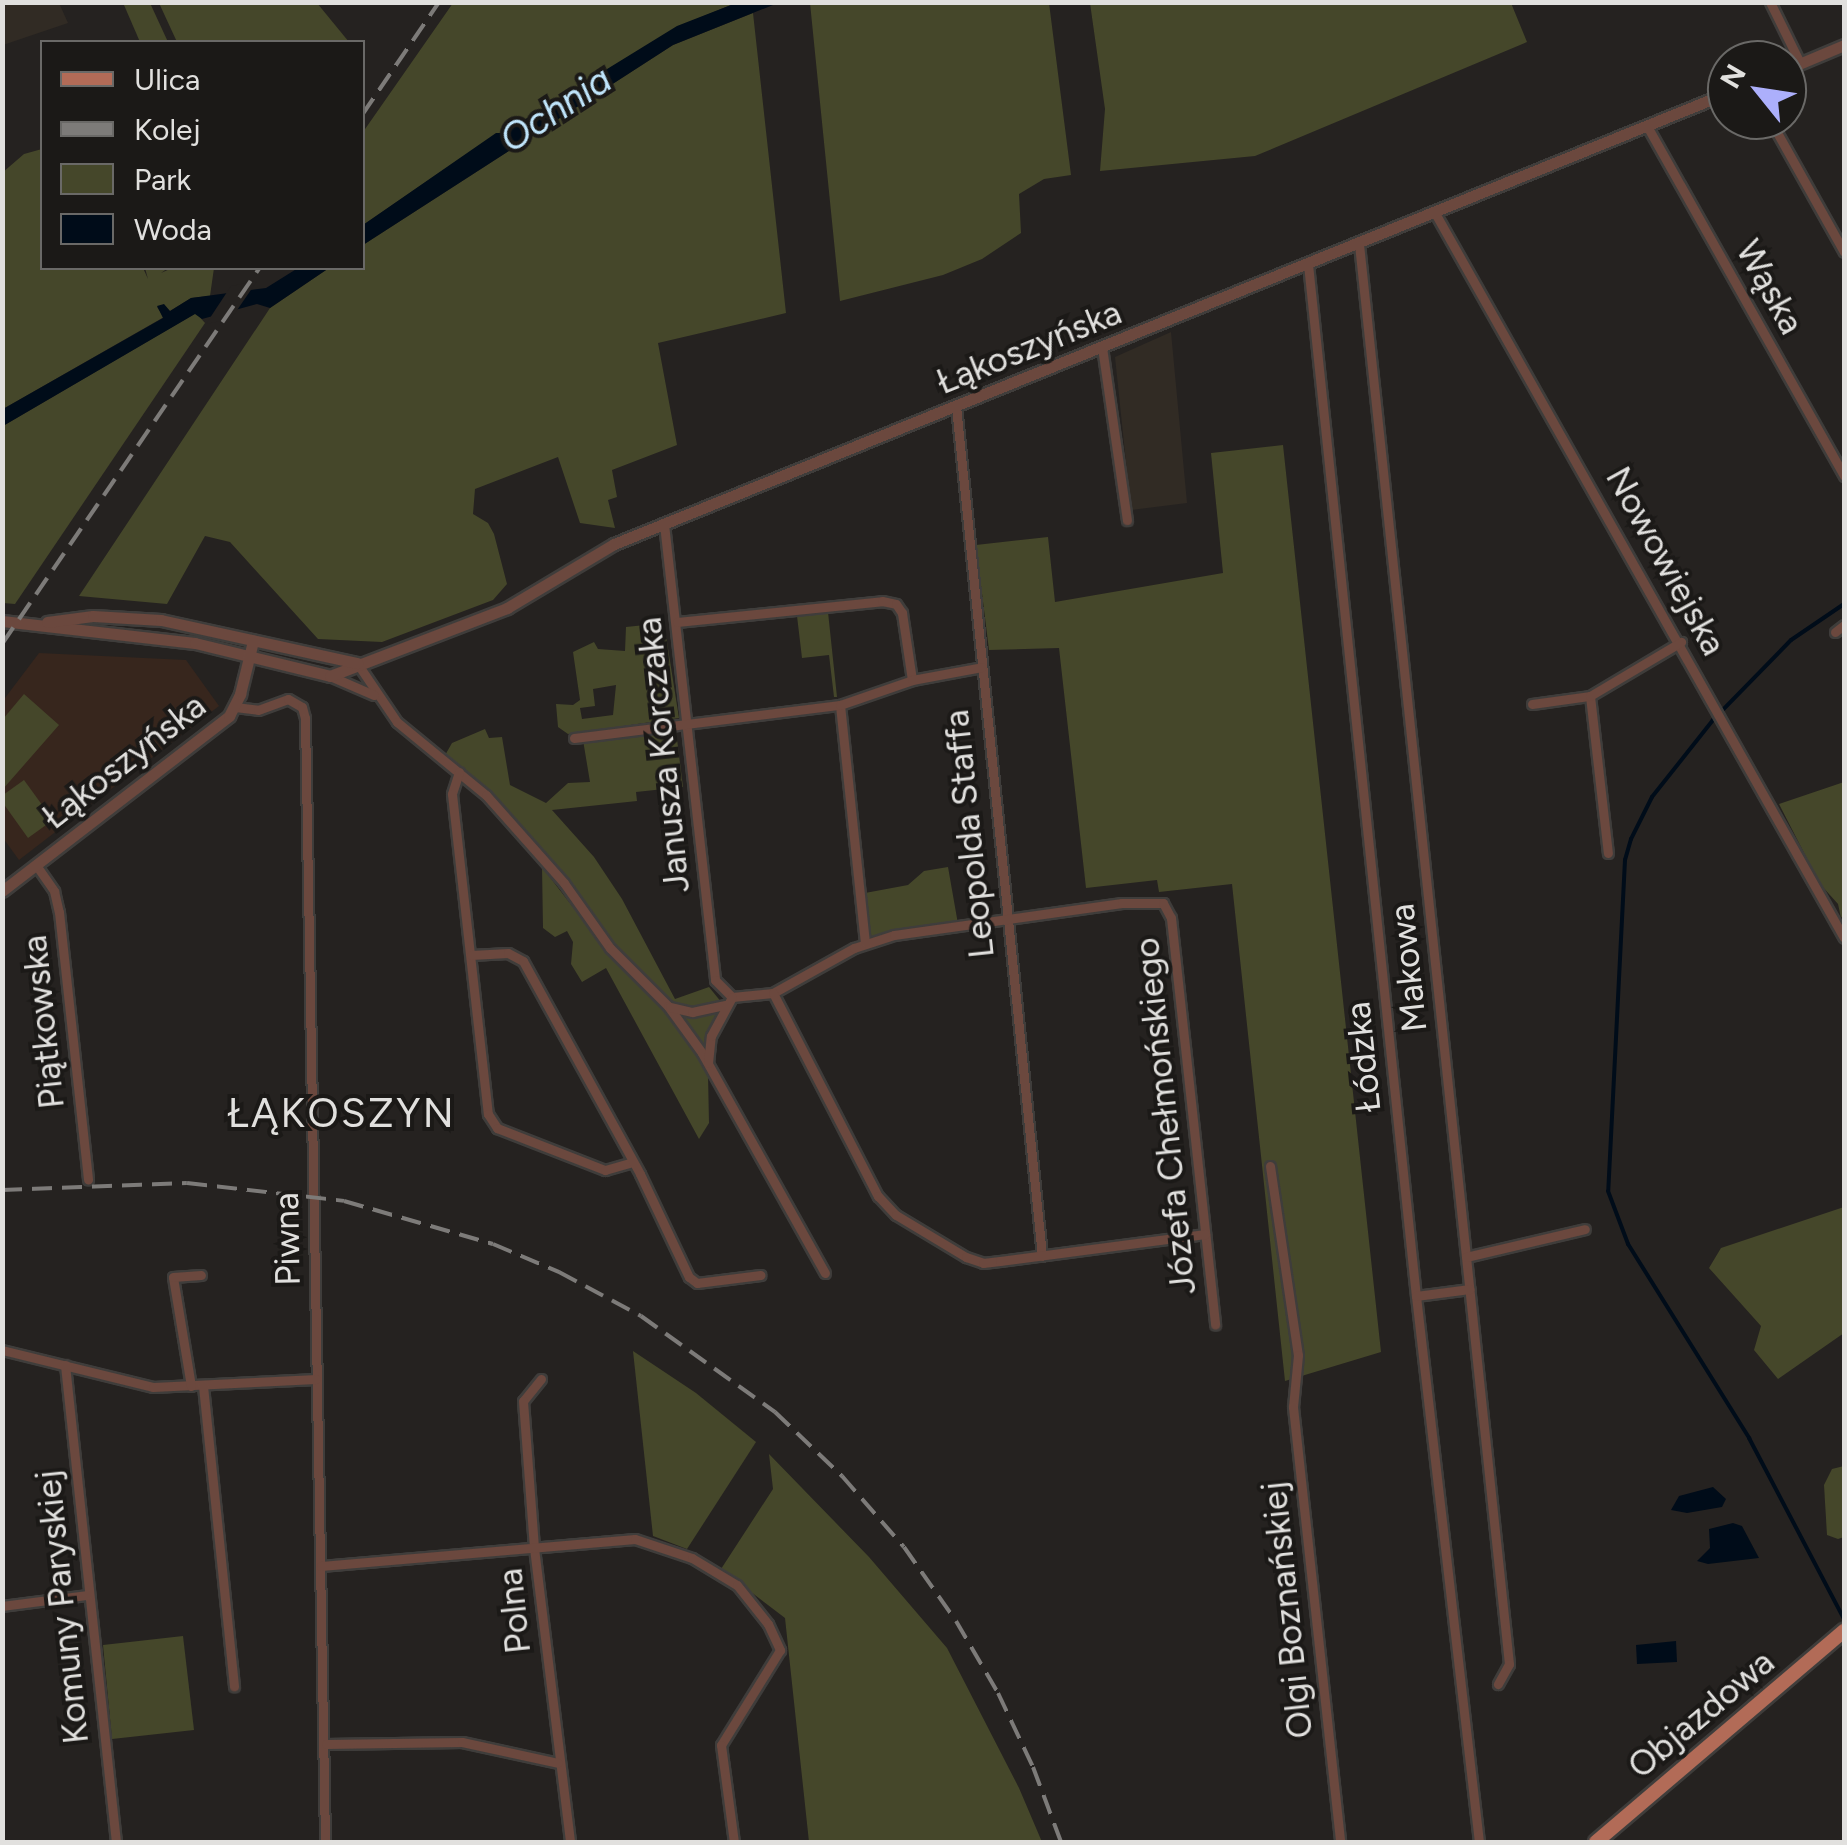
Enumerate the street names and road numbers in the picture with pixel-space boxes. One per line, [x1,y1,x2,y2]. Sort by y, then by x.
street label: Wąska [1727,233,1813,341]
street label: Łąkoszyńska [931,291,1127,403]
street label: Nowowiejska [1597,460,1735,662]
street label: Janusza Korczaka [628,615,698,895]
street label: Łąkoszyńska [34,684,214,838]
street label: Leopolda Staffa [935,708,1003,960]
street label: Makowa [1380,902,1436,1034]
street label: Piątkowska [13,933,73,1111]
street label: Józefa Chełmońskiego [1125,935,1205,1297]
street label: Łódzka [1336,1000,1390,1114]
street label: Piwna [265,1192,309,1286]
street label: Komuny Paryskiej [27,1468,97,1746]
street label: Olgi Boznańskiej [1253,1480,1321,1740]
street label: Polna [489,1566,539,1656]
street label: Objazdowa [1620,1641,1782,1787]

